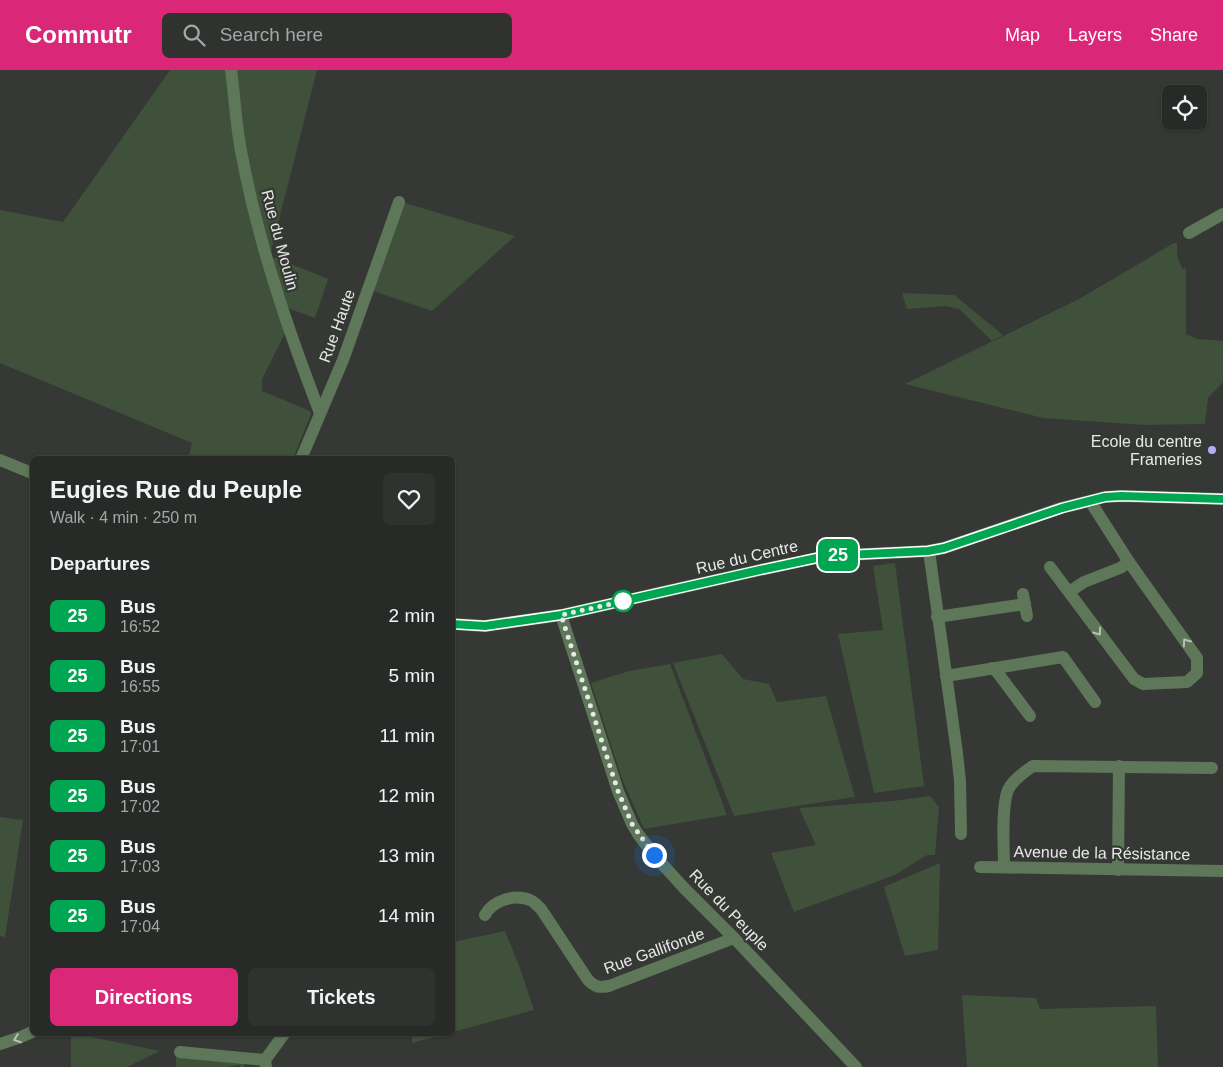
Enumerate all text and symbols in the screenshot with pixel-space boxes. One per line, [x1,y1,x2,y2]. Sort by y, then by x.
search box [162,13,512,58]
text: Commutr [25,21,132,48]
icon: search [180,21,208,49]
text: Search here [220,24,323,45]
text: Map [1005,25,1040,45]
text: Layers [1068,25,1122,45]
text: Share [1150,25,1198,45]
map controls [1162,85,1207,130]
button: locate [1162,85,1207,130]
street label: Rue du Moulin [258,188,302,292]
street label: Rue Haute [316,287,358,365]
place label: Ecole du centre Frameries [1091,433,1202,468]
marker: Ecole du centre Frameries [1206,444,1218,456]
button: heart [383,473,435,525]
text: Eugies Rue du Peuple [50,476,302,503]
text: Walk · 4 min · 250 m [50,509,197,526]
street label: Rue du Centre [694,537,800,577]
line badge: 25 [816,539,860,571]
text: 25 [828,545,848,565]
text: Departures [50,553,150,574]
unlabelled marker [612,590,634,612]
text: Bus [120,596,156,617]
text: 2 min [389,605,435,626]
text: 25 [67,606,88,626]
text: 16:52 [120,618,160,635]
one-way arrow [1092,626,1100,635]
one-way arrow [1183,638,1192,648]
text: Bus [120,656,156,677]
text: 5 min [389,665,435,686]
text: 25 [67,666,88,686]
text: 16:55 [120,678,160,695]
text: Bus [120,716,156,737]
text: 11 min [379,725,435,746]
text: 25 [67,726,88,746]
text: 17:01 [120,738,160,755]
text: Bus [120,776,156,797]
text: 12 min [378,785,435,806]
text: 25 [67,786,88,806]
text: 17:02 [120,798,160,815]
text: Bus [120,836,156,857]
your location [642,843,667,868]
street label: Avenue de la Résistance [1014,843,1191,863]
text: 13 min [378,845,435,866]
text: 25 [67,846,88,866]
text: 17:03 [120,858,160,875]
street label: Rue du Peuple [686,866,772,954]
text: Bus [120,896,156,917]
text: 14 min [378,905,435,926]
text: 25 [67,906,88,926]
text: 17:04 [120,918,160,935]
street label: Rue Gallifonde [601,925,707,977]
button: Directions [50,968,238,1026]
button: Tickets [248,968,435,1026]
one-way arrow [13,1033,21,1043]

